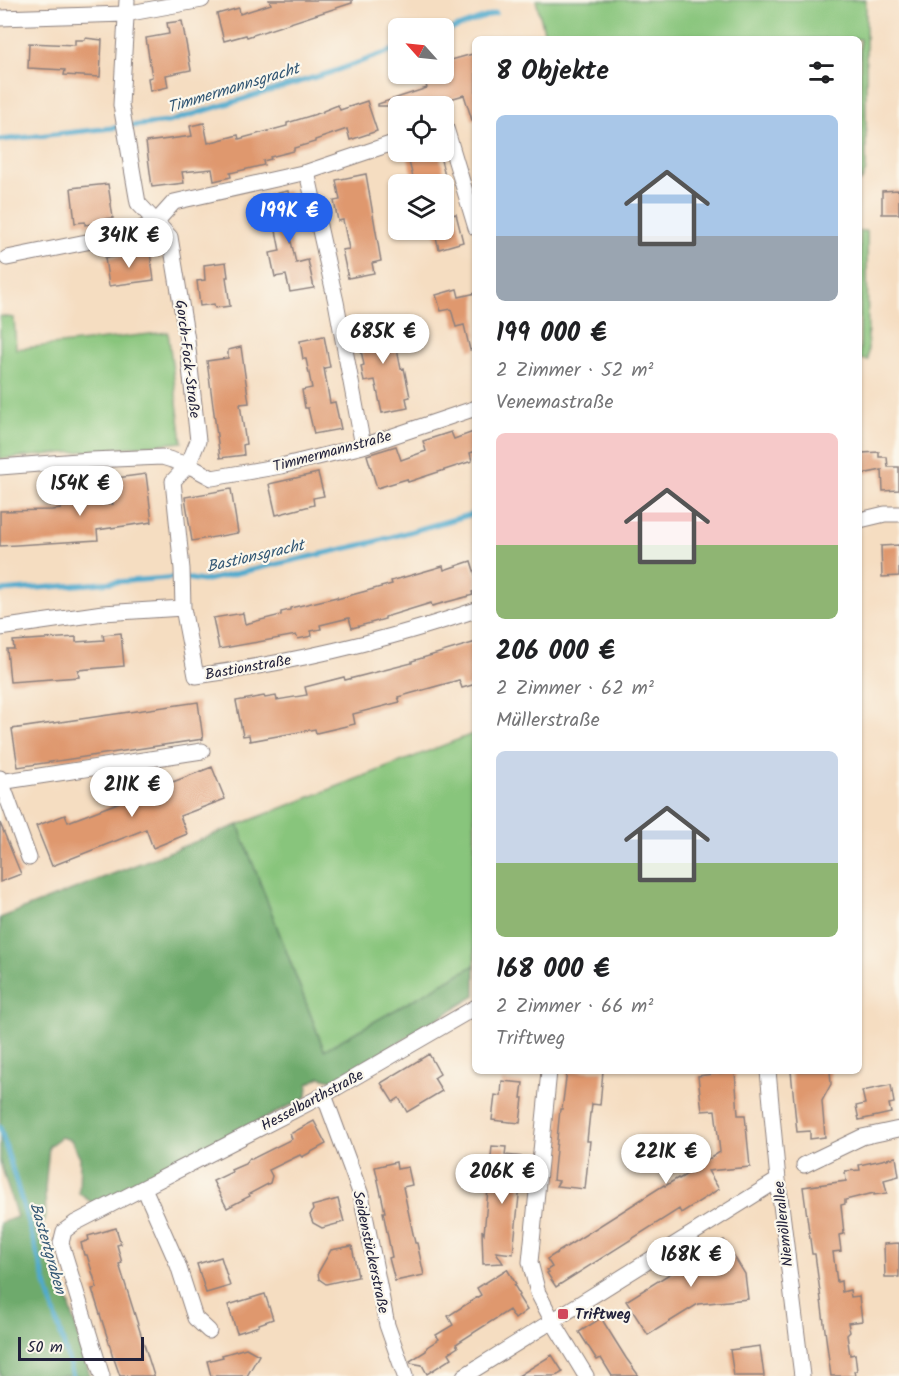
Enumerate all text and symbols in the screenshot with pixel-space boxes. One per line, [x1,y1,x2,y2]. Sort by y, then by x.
north arrow [388,18,454,84]
map controls [388,18,454,240]
text: 8 Objekte [496,51,609,93]
water label: Timmermannsgracht [164,56,305,120]
icon: filters [805,56,838,89]
button: locate [388,96,454,162]
icon: home [613,154,721,262]
button: layers [388,174,454,240]
pin: 199K € [240,193,338,244]
text: 199K € [260,196,318,228]
pin: 341K € [80,218,178,269]
text: 341K € [99,221,159,253]
street label: Gorch-Fock-Straße [168,299,206,420]
text: 199 000 € [496,313,607,355]
pin: 685K € [334,314,432,365]
text: 685K € [350,317,416,349]
text: 2 Zimmer · 52 m² [496,355,654,387]
text: Venemastraße [496,387,614,419]
street label: Timmermannstraße [270,425,394,479]
pin: 154K € [31,466,129,517]
text: 154K € [50,469,110,501]
icon: home [613,472,721,580]
water label: Bastionsgracht [204,532,309,580]
text: 206 000 € [496,631,615,673]
street label: Bastionstraße [203,649,293,687]
text: 2 Zimmer · 62 m² [496,673,654,705]
text: Müllerstraße [496,705,600,737]
pin: 211K € [83,767,181,818]
text: 211K € [104,770,160,802]
icon: home [613,790,721,898]
text: 168 000 € [496,949,610,991]
text: 2 Zimmer · 66 m² [496,991,653,1023]
text: Triftweg [496,1023,565,1055]
street label: Hesselbarthstraße [257,1064,368,1138]
pin: 221K € [617,1134,715,1185]
text: 221K € [635,1137,697,1169]
pin: 206K € [453,1154,551,1205]
text: 206K € [469,1157,535,1189]
street label: Niemöllerallee [768,1180,800,1268]
street label: Seidenstückerstraße [345,1189,395,1316]
water label: Bastertgraben [23,1200,73,1298]
pin: 168K € [642,1237,740,1288]
text: 168K € [660,1240,722,1272]
place label: Triftweg [575,1303,631,1327]
marker: Triftweg [556,1307,570,1321]
scale bar [18,1334,144,1362]
text: 50 m [27,1335,63,1360]

